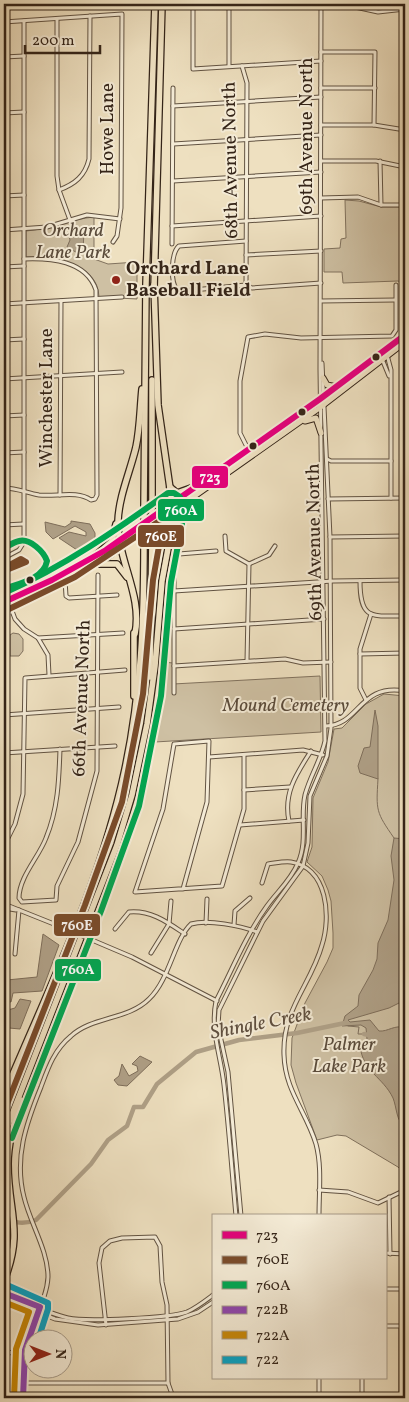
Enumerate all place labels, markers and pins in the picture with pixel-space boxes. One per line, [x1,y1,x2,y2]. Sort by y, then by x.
place label: Orchard Lane Baseball Field [126,256,251,304]
marker: Orchard Lane Baseball Field [110,274,122,286]
unlabelled marker [371,352,381,362]
unlabelled marker [297,407,307,417]
unlabelled marker [248,441,258,451]
unlabelled marker [25,575,35,585]

